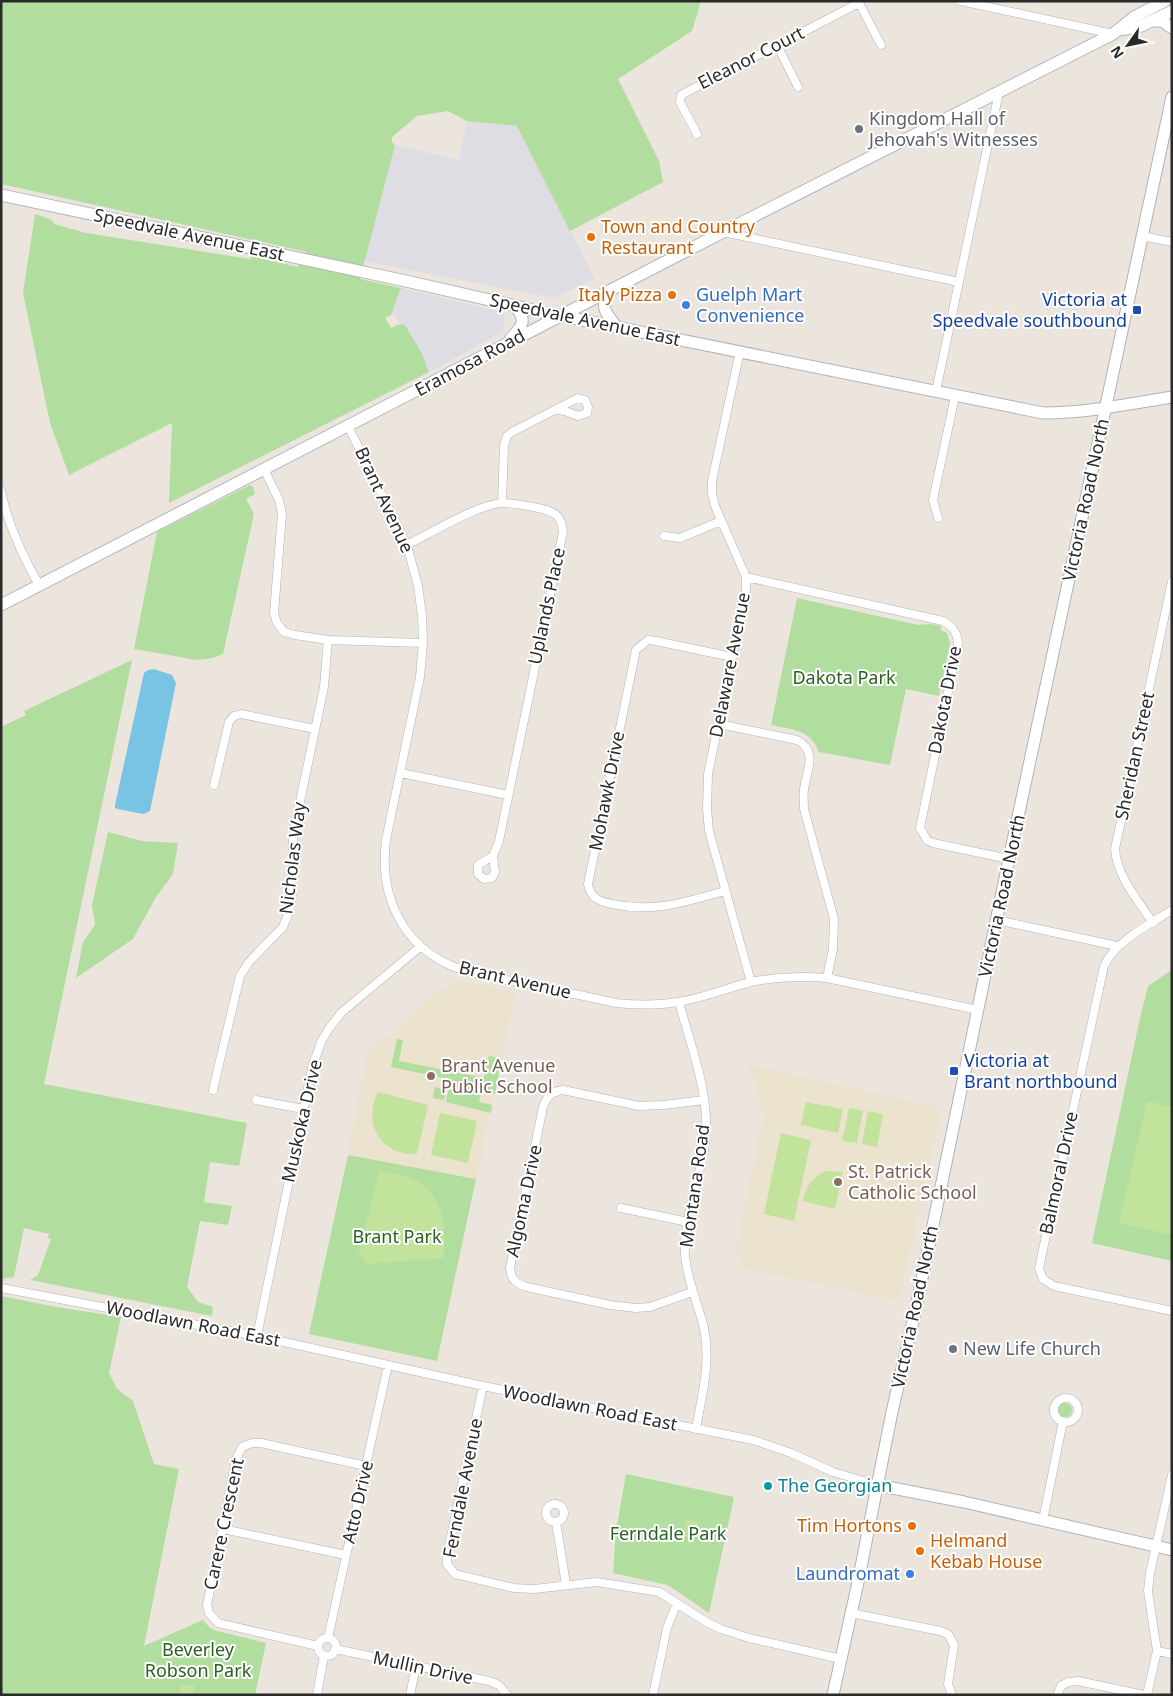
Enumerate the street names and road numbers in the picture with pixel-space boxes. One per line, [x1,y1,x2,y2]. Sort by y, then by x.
street label: Eleanor Court [693,20,808,94]
street label: Speedvale Avenue East [92,202,287,266]
street label: Speedvale Avenue East [488,287,683,351]
street label: Eramosa Road [410,323,529,401]
street label: Victoria Road North [1056,416,1114,583]
street label: Brant Avenue [350,443,420,556]
street label: Uplands Place [522,545,570,666]
street label: Delaware Avenue [703,590,755,739]
street label: Dakota Drive [922,644,966,756]
street label: Sheridan Street [1109,689,1159,822]
street label: Mohawk Drive [583,729,629,853]
street label: Nicholas Way [273,800,311,915]
street label: Victoria Road North [972,812,1030,979]
street label: Brant Avenue [457,954,574,1004]
street label: Muskoka Drive [275,1057,327,1185]
street label: Balmoral Drive [1033,1109,1083,1237]
street label: Montana Road [673,1123,715,1249]
street label: Algoma Drive [499,1142,547,1259]
street label: Victoria Road North [885,1223,943,1390]
street label: Woodlawn Road East [104,1294,283,1352]
street label: Woodlawn Road East [501,1378,680,1436]
street label: Ferndale Avenue [437,1416,487,1560]
street label: Carere Crescent [197,1455,249,1592]
street label: Atto Drive [336,1458,378,1546]
street label: Mullin Drive [371,1645,475,1689]

